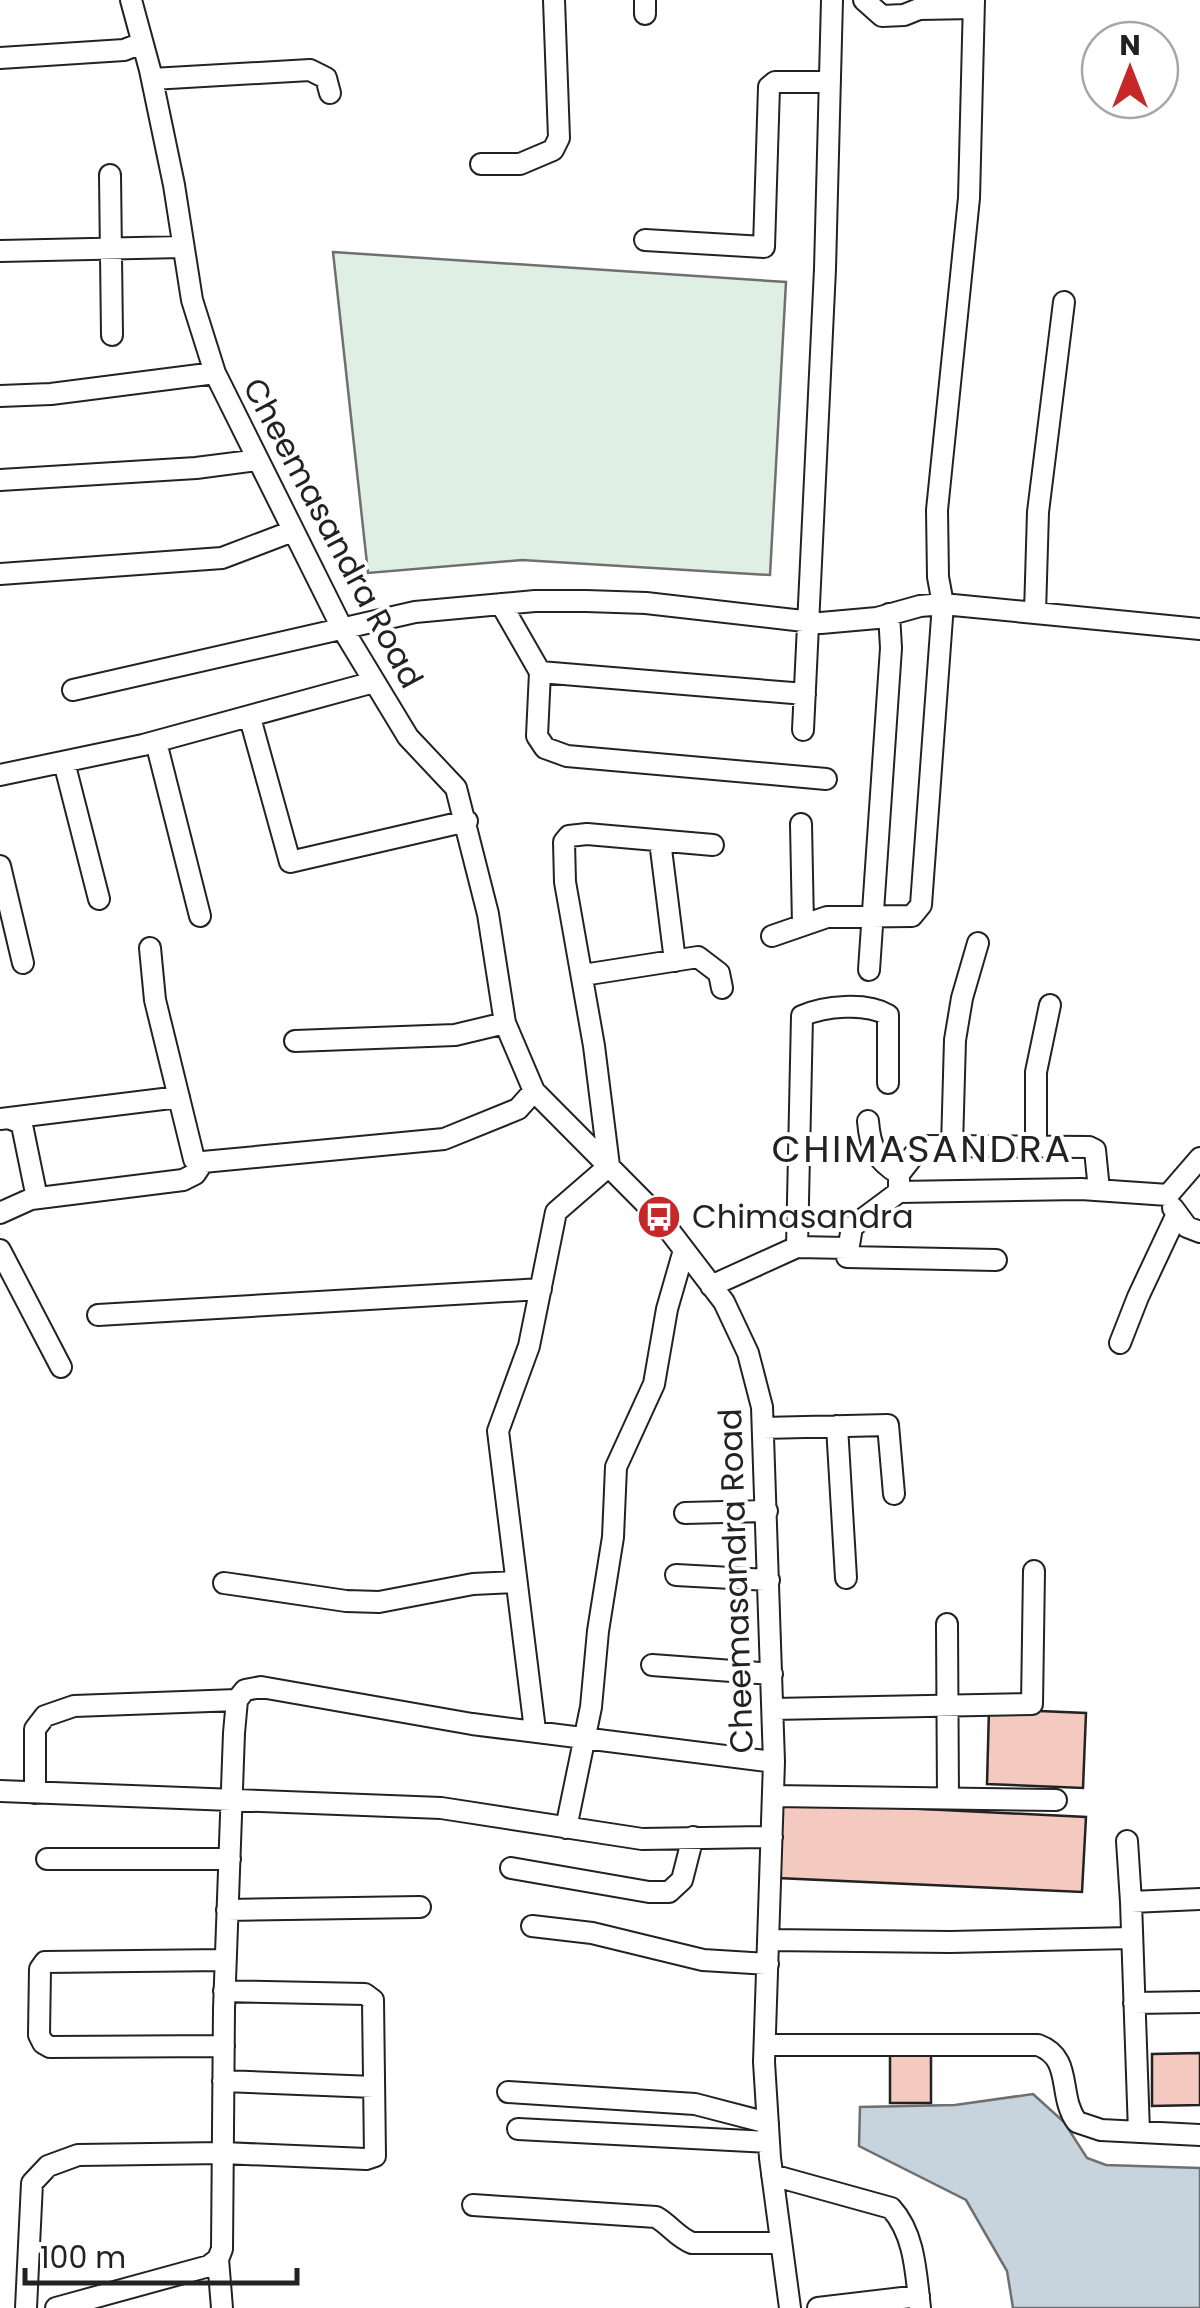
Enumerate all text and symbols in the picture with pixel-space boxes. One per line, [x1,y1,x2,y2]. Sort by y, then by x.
north arrow [1080,20,1180,120]
text: N [1119,26,1141,65]
street label: Cheemasandra Road [233,370,434,696]
district label: CHIMASANDRA [771,1122,1073,1175]
bus stop icon: Chimasandra [636,1194,682,1240]
place label: Chimasandra [692,1194,914,1239]
street label: Cheemasandra Road [707,1408,764,1754]
scale bar [25,2223,298,2285]
text: 100 m [40,2236,126,2279]

